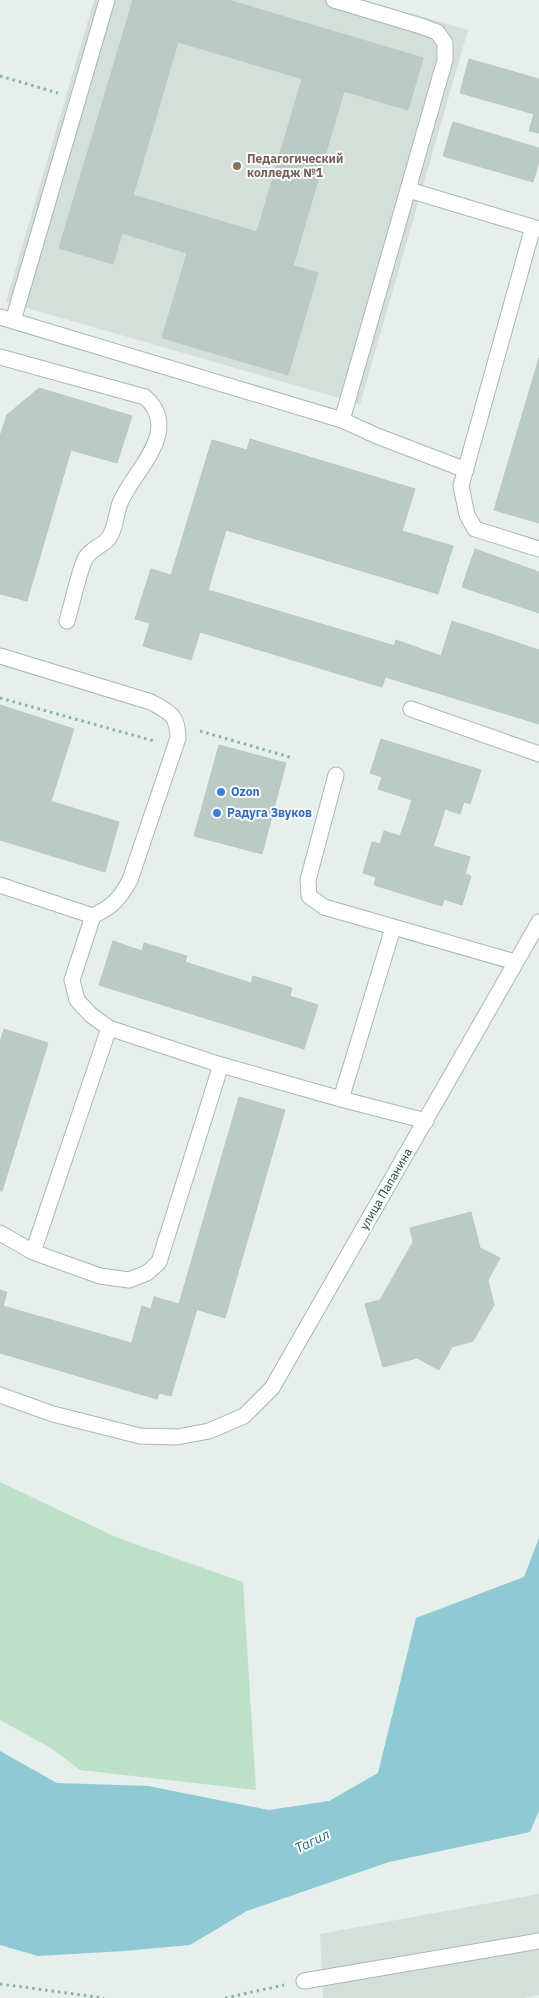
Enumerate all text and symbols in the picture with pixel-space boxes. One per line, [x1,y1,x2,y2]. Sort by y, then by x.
place label: Педагогический колледж №1 [247,151,343,180]
marker: Педагогический колледж №1 [231,160,243,172]
place label: Ozon [231,784,260,799]
marker: Ozon [215,786,227,798]
place label: Радуга Звуков [227,805,312,820]
marker: Радуга Звуков [211,807,223,819]
street label: улица Папанина [356,1145,415,1232]
water label: Тагил [292,1825,333,1857]

